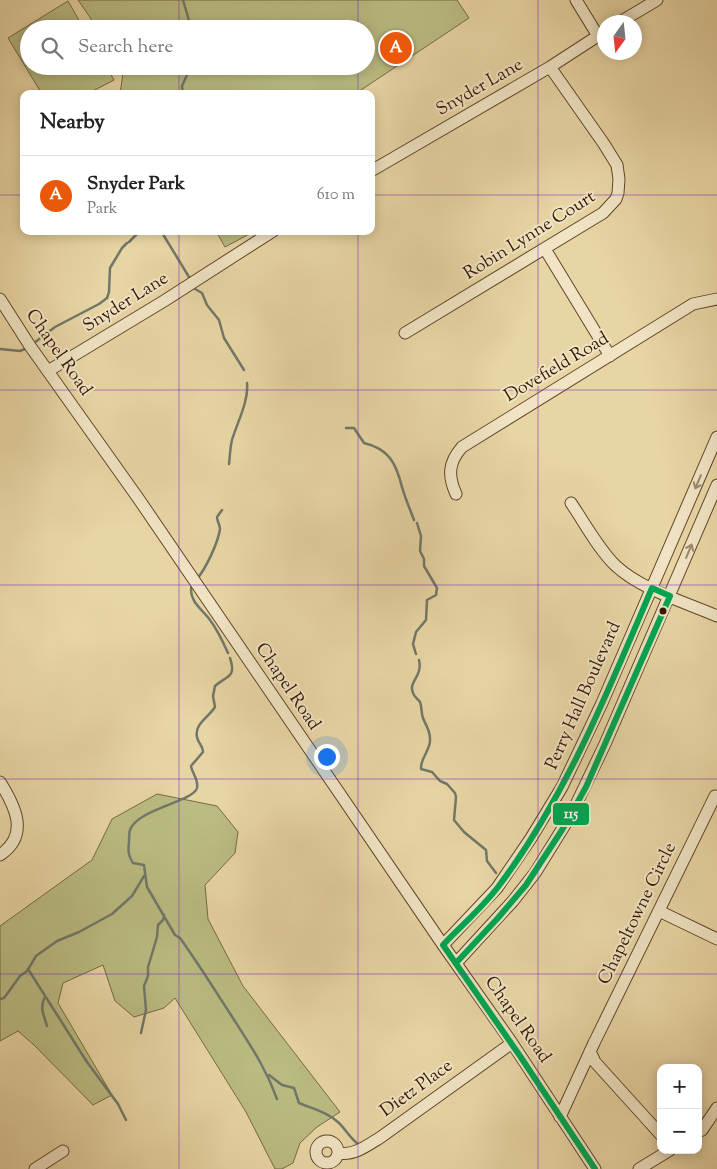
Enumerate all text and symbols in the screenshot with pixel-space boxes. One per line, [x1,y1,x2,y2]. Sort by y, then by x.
north arrow [597,15,642,60]
search box [20,20,375,75]
pin: A [380,29,412,67]
icon: search [38,34,66,62]
text: Search here [78,34,173,61]
street label: Snyder Lane [432,53,528,123]
text: Nearby [40,108,105,138]
text: Snyder Park [87,171,185,198]
text: A [50,184,63,207]
text: 610 m [317,184,355,207]
street label: Robin Lynne Court [459,185,601,287]
text: Park [87,198,118,221]
street label: Snyder Lane [78,266,174,340]
street label: Chapel Road [18,304,98,402]
street label: Dovefield Road [500,326,614,410]
one-way arrow [693,474,703,489]
one-way arrow [685,544,695,559]
unlabelled marker [658,606,668,616]
street label: Perry Hall Boulevard [540,618,628,774]
street label: Chapel Road [248,638,326,736]
your location [314,744,340,770]
line badge: 115 [552,802,590,826]
text: 115 [564,805,578,825]
street label: Chapeltowne Circle [592,839,684,989]
street label: Chapel Road [477,971,557,1069]
street label: Dietz Place [375,1054,459,1124]
map controls [657,1064,702,1154]
button: + [657,1064,702,1109]
button: − [657,1109,702,1154]

